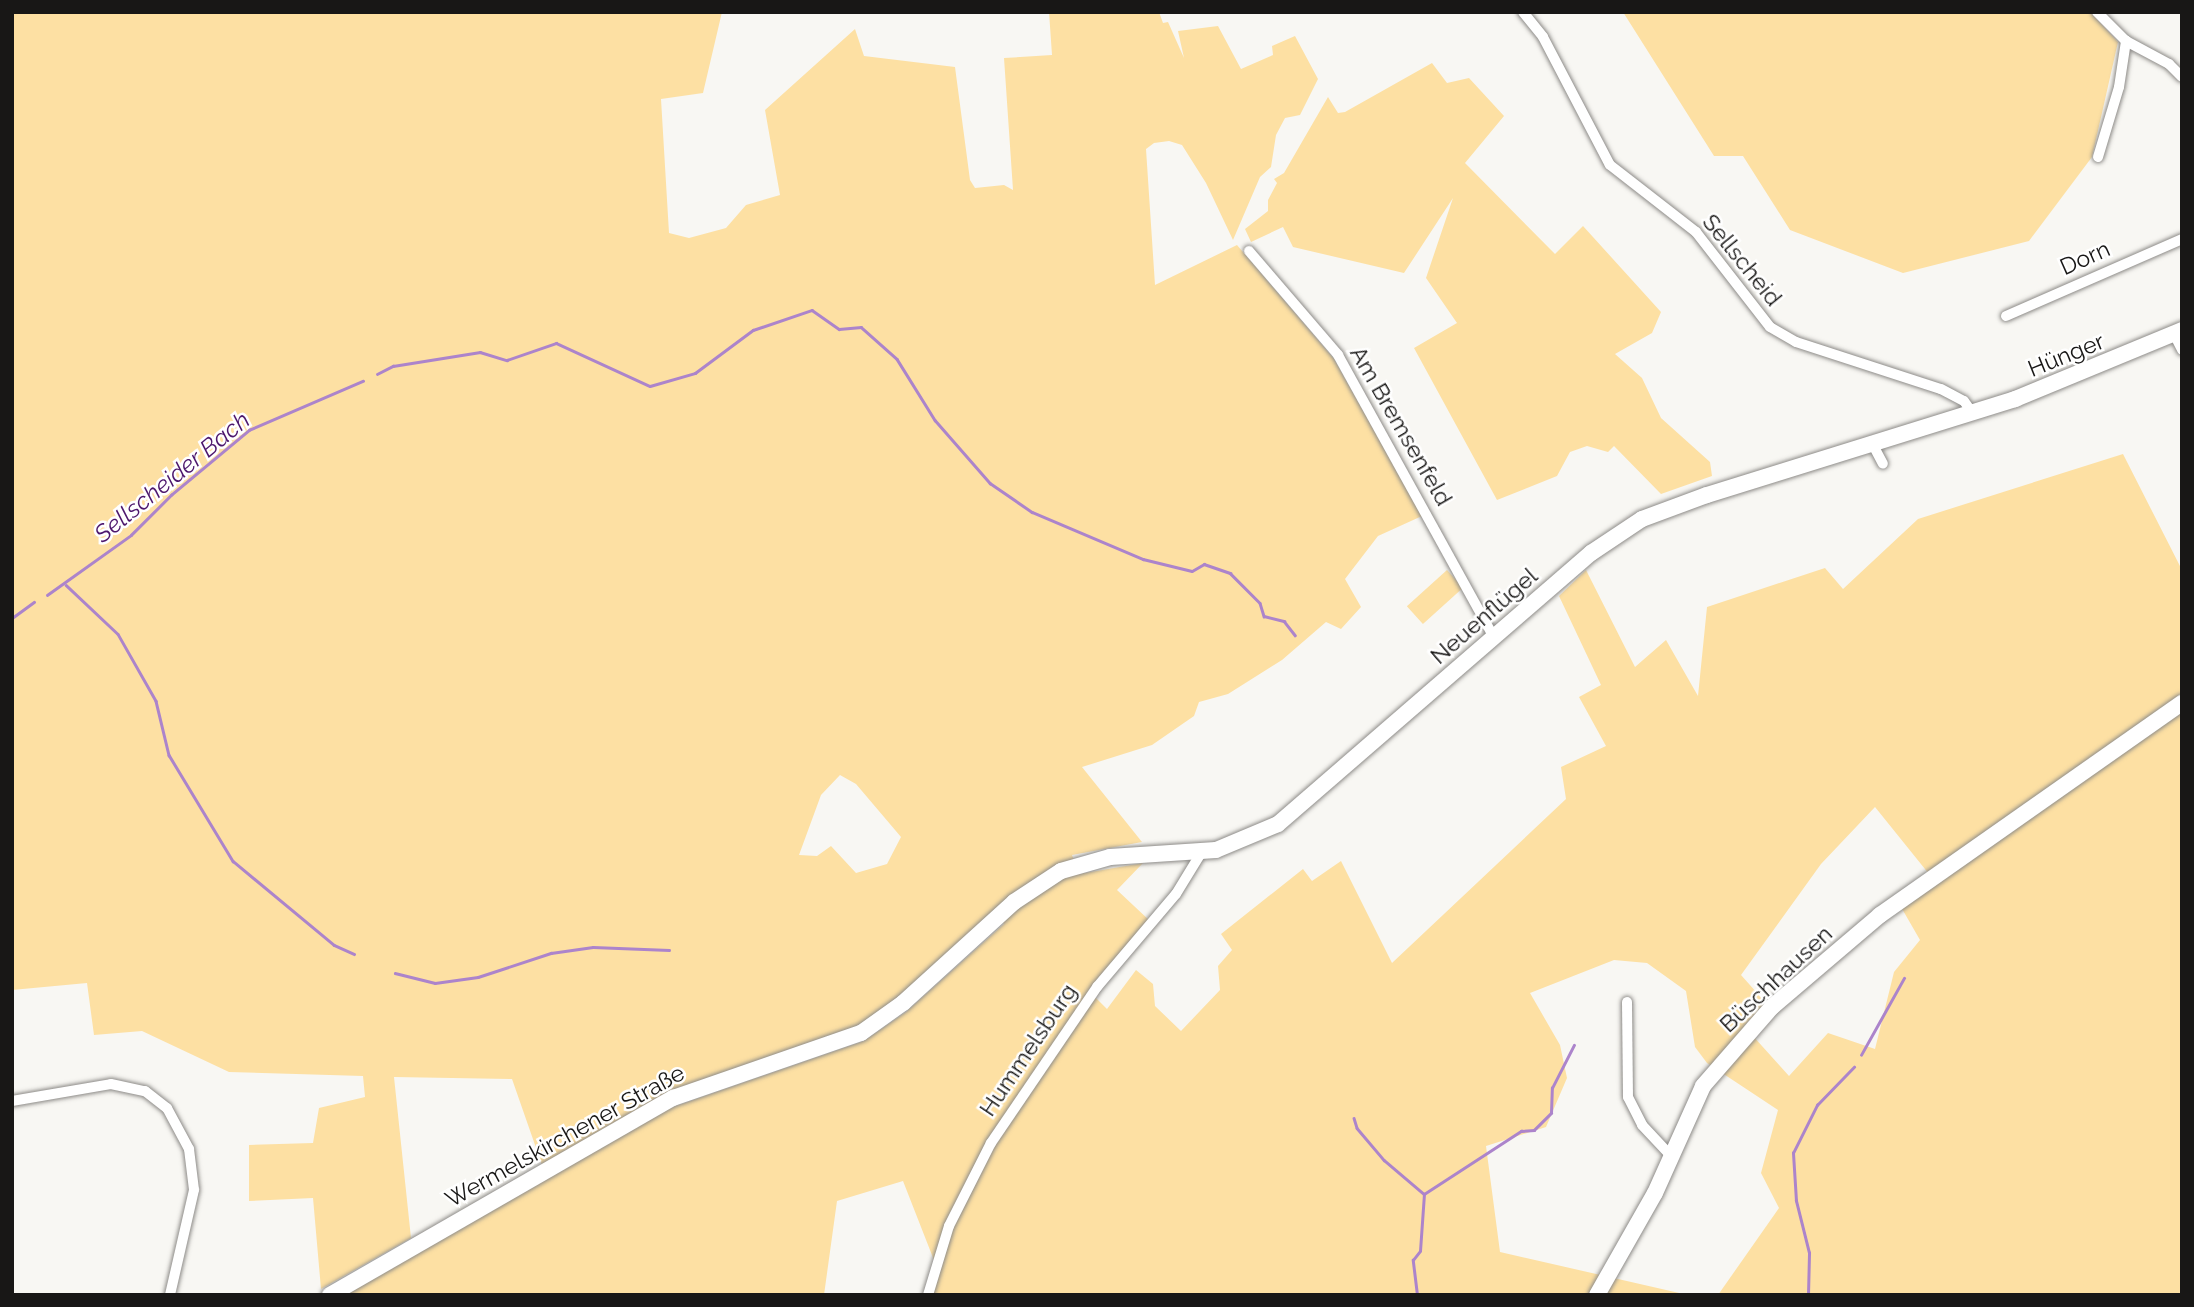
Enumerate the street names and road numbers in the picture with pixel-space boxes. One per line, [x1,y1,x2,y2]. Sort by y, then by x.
street label: Sellscheid [1697,209,1787,311]
street label: Dorn [2056,235,2114,281]
street label: Hünger [2024,327,2108,383]
street label: Am Bremsenfeld [1344,341,1458,511]
street label: Neuenflügel [1425,562,1543,670]
street label: Büschhausen [1714,920,1838,1038]
street label: Hummelsburg [974,979,1082,1121]
street label: Wermelskirchener Straße [440,1059,690,1213]

